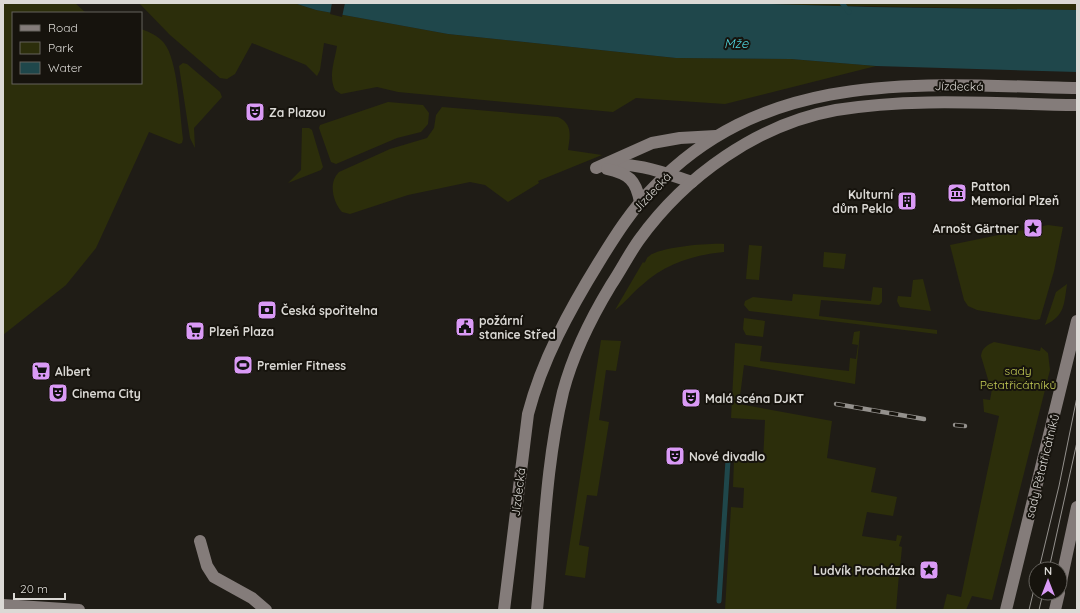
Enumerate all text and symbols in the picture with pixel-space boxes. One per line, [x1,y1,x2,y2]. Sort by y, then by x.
legend [12,12,142,84]
text: Road [48,20,78,35]
water label: Mže [724,35,749,51]
text: Park [48,40,73,55]
text: Water [48,60,83,75]
street label: Jízdecká [934,78,984,94]
theatre icon: Za Plazou [244,101,266,123]
place label: Za Plazou [269,105,326,120]
street label: Jízdecká [630,169,674,215]
place label: Patton Memorial Plzeň [971,179,1059,208]
museum icon: Patton Memorial Plzeň [946,182,968,204]
place label: Kulturní dům Peklo [832,187,894,216]
building icon: Kulturní dům Peklo [896,190,918,212]
place icon: Arnošt Gӓrtner [1022,217,1044,239]
place label: Arnošt Gӓrtner [933,221,1019,236]
bank icon: Česká spořitelna [256,299,278,321]
place label: Česká spořitelna [281,303,378,318]
place label: požární stanice Střed [479,313,556,342]
public building icon: požární stanice Střed [454,316,476,338]
supermarket icon: Plzeň Plaza [184,320,206,342]
place label: Plzeň Plaza [209,324,274,339]
sports icon: Premier Fitness [232,354,254,376]
place label: Premier Fitness [257,358,346,373]
supermarket icon: Albert [30,360,52,382]
park label: sady Petatřicátníků [980,363,1056,392]
place label: Albert [55,364,91,379]
theatre icon: Cinema City [47,382,69,404]
place label: Cinema City [72,386,141,401]
theatre icon: Malá scéna DJKT [680,387,702,409]
place label: Malá scéna DJKT [705,391,805,406]
street label: sady Pětatřicátníků [1022,412,1062,520]
theatre icon: Nové divadlo [664,445,686,467]
place label: Nové divadlo [689,449,766,464]
street label: Jízdecká [508,467,528,517]
place icon: Ludvík Procházka [918,559,940,581]
north arrow [1028,561,1068,601]
place label: Ludvík Procházka [813,563,915,578]
text: N [1044,564,1052,578]
scale bar [14,575,65,601]
text: 20 m [20,581,48,596]

